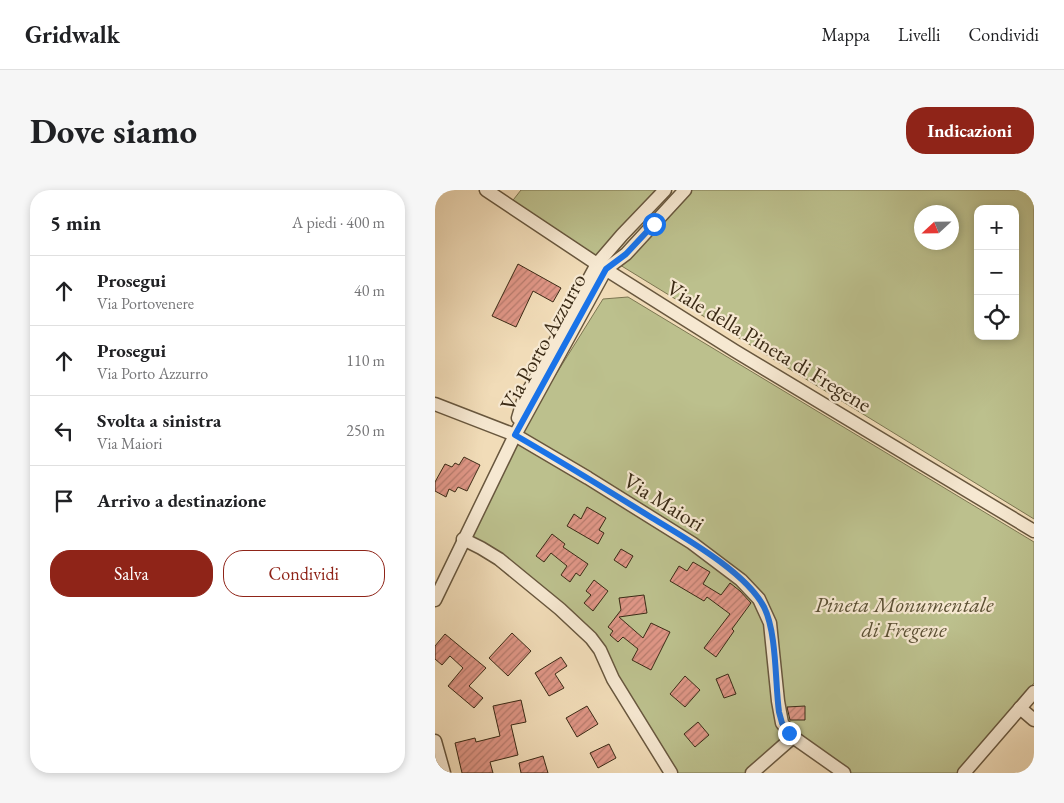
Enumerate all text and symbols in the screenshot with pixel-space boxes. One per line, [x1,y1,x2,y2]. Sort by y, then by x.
text: Gridwalk [25,19,120,50]
text: Mappa [821,23,870,46]
text: Livelli [898,23,940,46]
text: Condividi [968,23,1039,46]
button: Indicazioni [906,107,1034,154]
text: Dove siamo [30,108,197,153]
north arrow [914,205,959,250]
map controls [974,205,1019,340]
button: + [974,205,1019,250]
text: 5 min [50,209,101,236]
text: A piedi · 400 m [292,212,385,233]
route start [643,213,666,236]
button: − [974,250,1019,295]
text: Prosegui [97,268,166,293]
street label: Via Porto Azzurro [493,268,593,416]
street label: Viale della Pineta di Fregene [661,273,877,419]
icon: ahead [50,277,78,305]
text: 40 m [354,280,385,301]
text: Via Portovenere [97,293,194,314]
button: locate [974,295,1019,340]
text: Prosegui [97,338,166,363]
icon: ahead [50,347,78,375]
text: 110 m [346,350,385,371]
text: Via Porto Azzurro [97,363,208,384]
text: Svolta a sinistra [97,408,221,433]
icon: left [50,417,78,445]
text: 250 m [346,420,385,441]
text: Via Maiori [97,433,163,454]
street label: Via Maiori [618,466,710,538]
icon: arrive [50,487,78,515]
text: Arrivo a destinazione [97,488,266,513]
button: Salva [50,550,213,597]
button: Condividi [223,550,385,597]
park label: Pineta Monumentale di Fregene [815,590,994,644]
route end [778,722,801,745]

